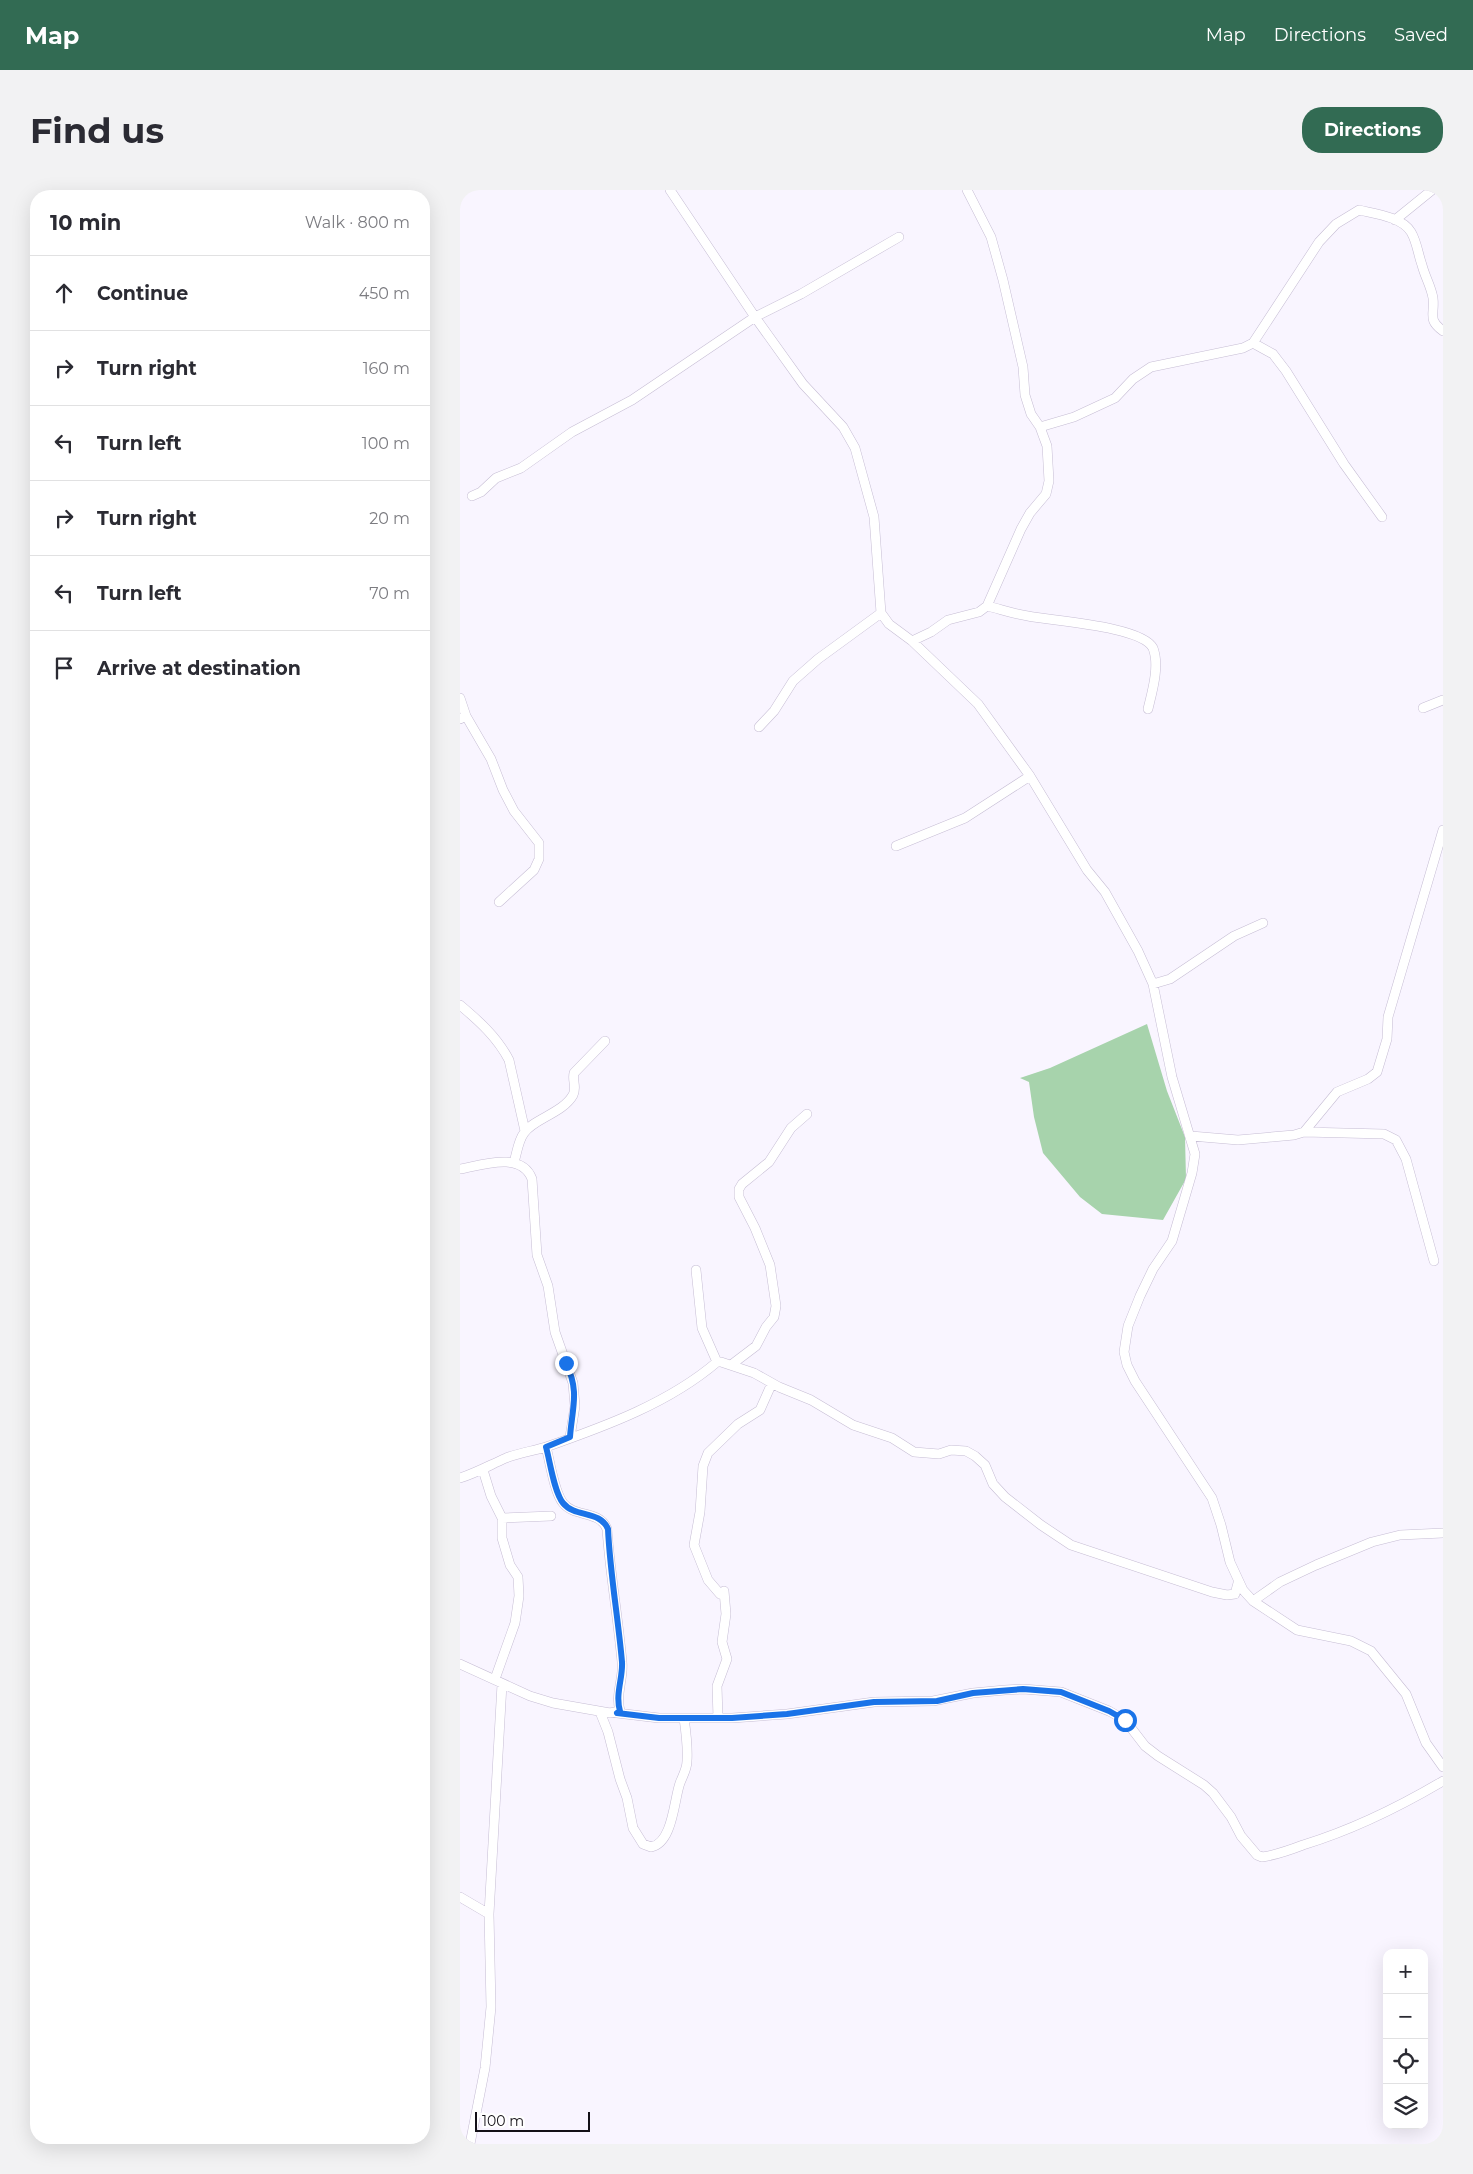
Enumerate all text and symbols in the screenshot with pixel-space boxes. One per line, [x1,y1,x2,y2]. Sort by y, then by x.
text: Map [25,21,79,50]
text: Map [1206,24,1246,46]
text: Directions [1274,24,1366,46]
text: Saved [1394,24,1448,46]
button: Directions [1302,107,1443,153]
text: Find us [30,109,164,152]
text: 10 min [50,210,121,235]
text: Walk · 800 m [305,213,410,232]
icon: ahead [50,279,78,307]
text: Continue [97,282,188,305]
text: 450 m [359,284,410,303]
icon: right [50,354,78,382]
text: Turn right [97,357,197,380]
text: 160 m [363,359,410,378]
icon: left [50,429,78,457]
text: Turn left [97,432,182,455]
text: 100 m [362,434,410,453]
icon: right [50,504,78,532]
text: Turn right [97,507,197,530]
text: 20 m [369,509,410,528]
icon: left [50,579,78,607]
text: Turn left [97,582,182,605]
text: 70 m [369,584,410,603]
icon: arrive [50,654,78,682]
text: Arrive at destination [97,657,301,680]
route end [555,1352,578,1375]
route start [1114,1709,1137,1732]
map controls [1383,1949,1428,2129]
button: + [1383,1949,1428,1994]
button: − [1383,1994,1428,2039]
button: locate [1383,2039,1428,2084]
button: layers [1383,2084,1428,2129]
scale bar [475,2109,590,2132]
text: 100 m [482,2112,524,2130]

